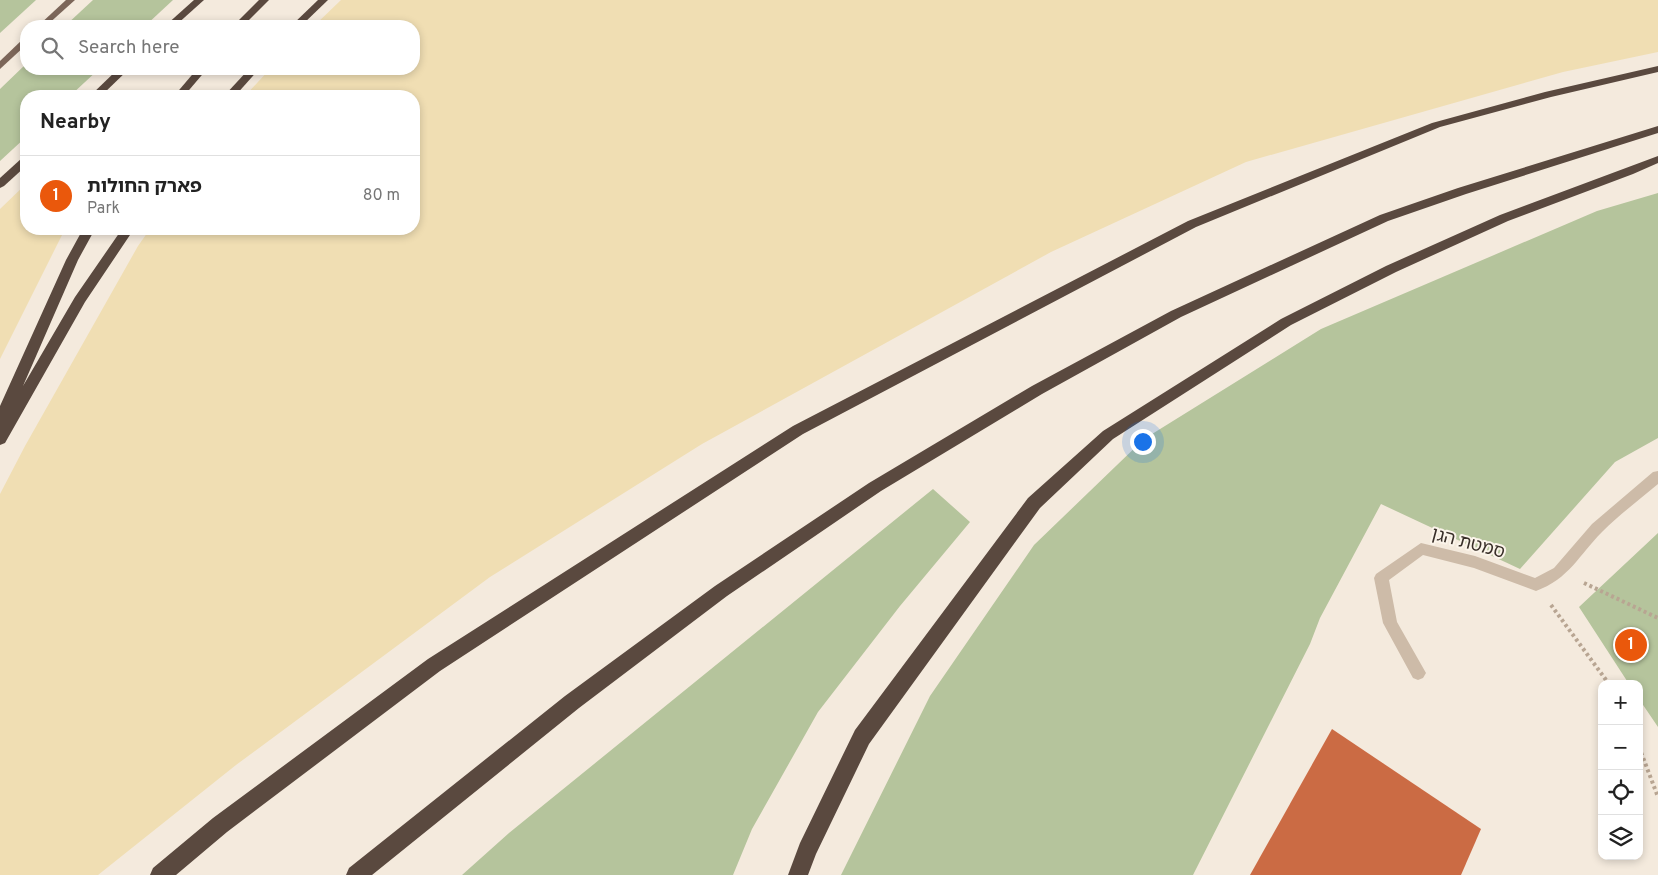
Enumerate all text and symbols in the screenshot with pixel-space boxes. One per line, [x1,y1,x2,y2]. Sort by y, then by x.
search box [20,20,420,75]
icon: search [38,34,66,62]
text: Search here [78,36,180,60]
text: Nearby [40,109,111,136]
text: פארק החולות [87,175,202,199]
text: 1 [53,186,59,206]
text: 80 m [363,186,400,206]
text: Park [87,199,120,219]
your location [1130,429,1156,455]
street label: סמטת הגן [1429,523,1507,565]
pin: 1 [1615,626,1647,664]
map controls [1598,680,1643,860]
button: + [1598,680,1643,725]
button: − [1598,725,1643,770]
button: locate [1598,770,1643,815]
button: layers [1598,815,1643,860]

